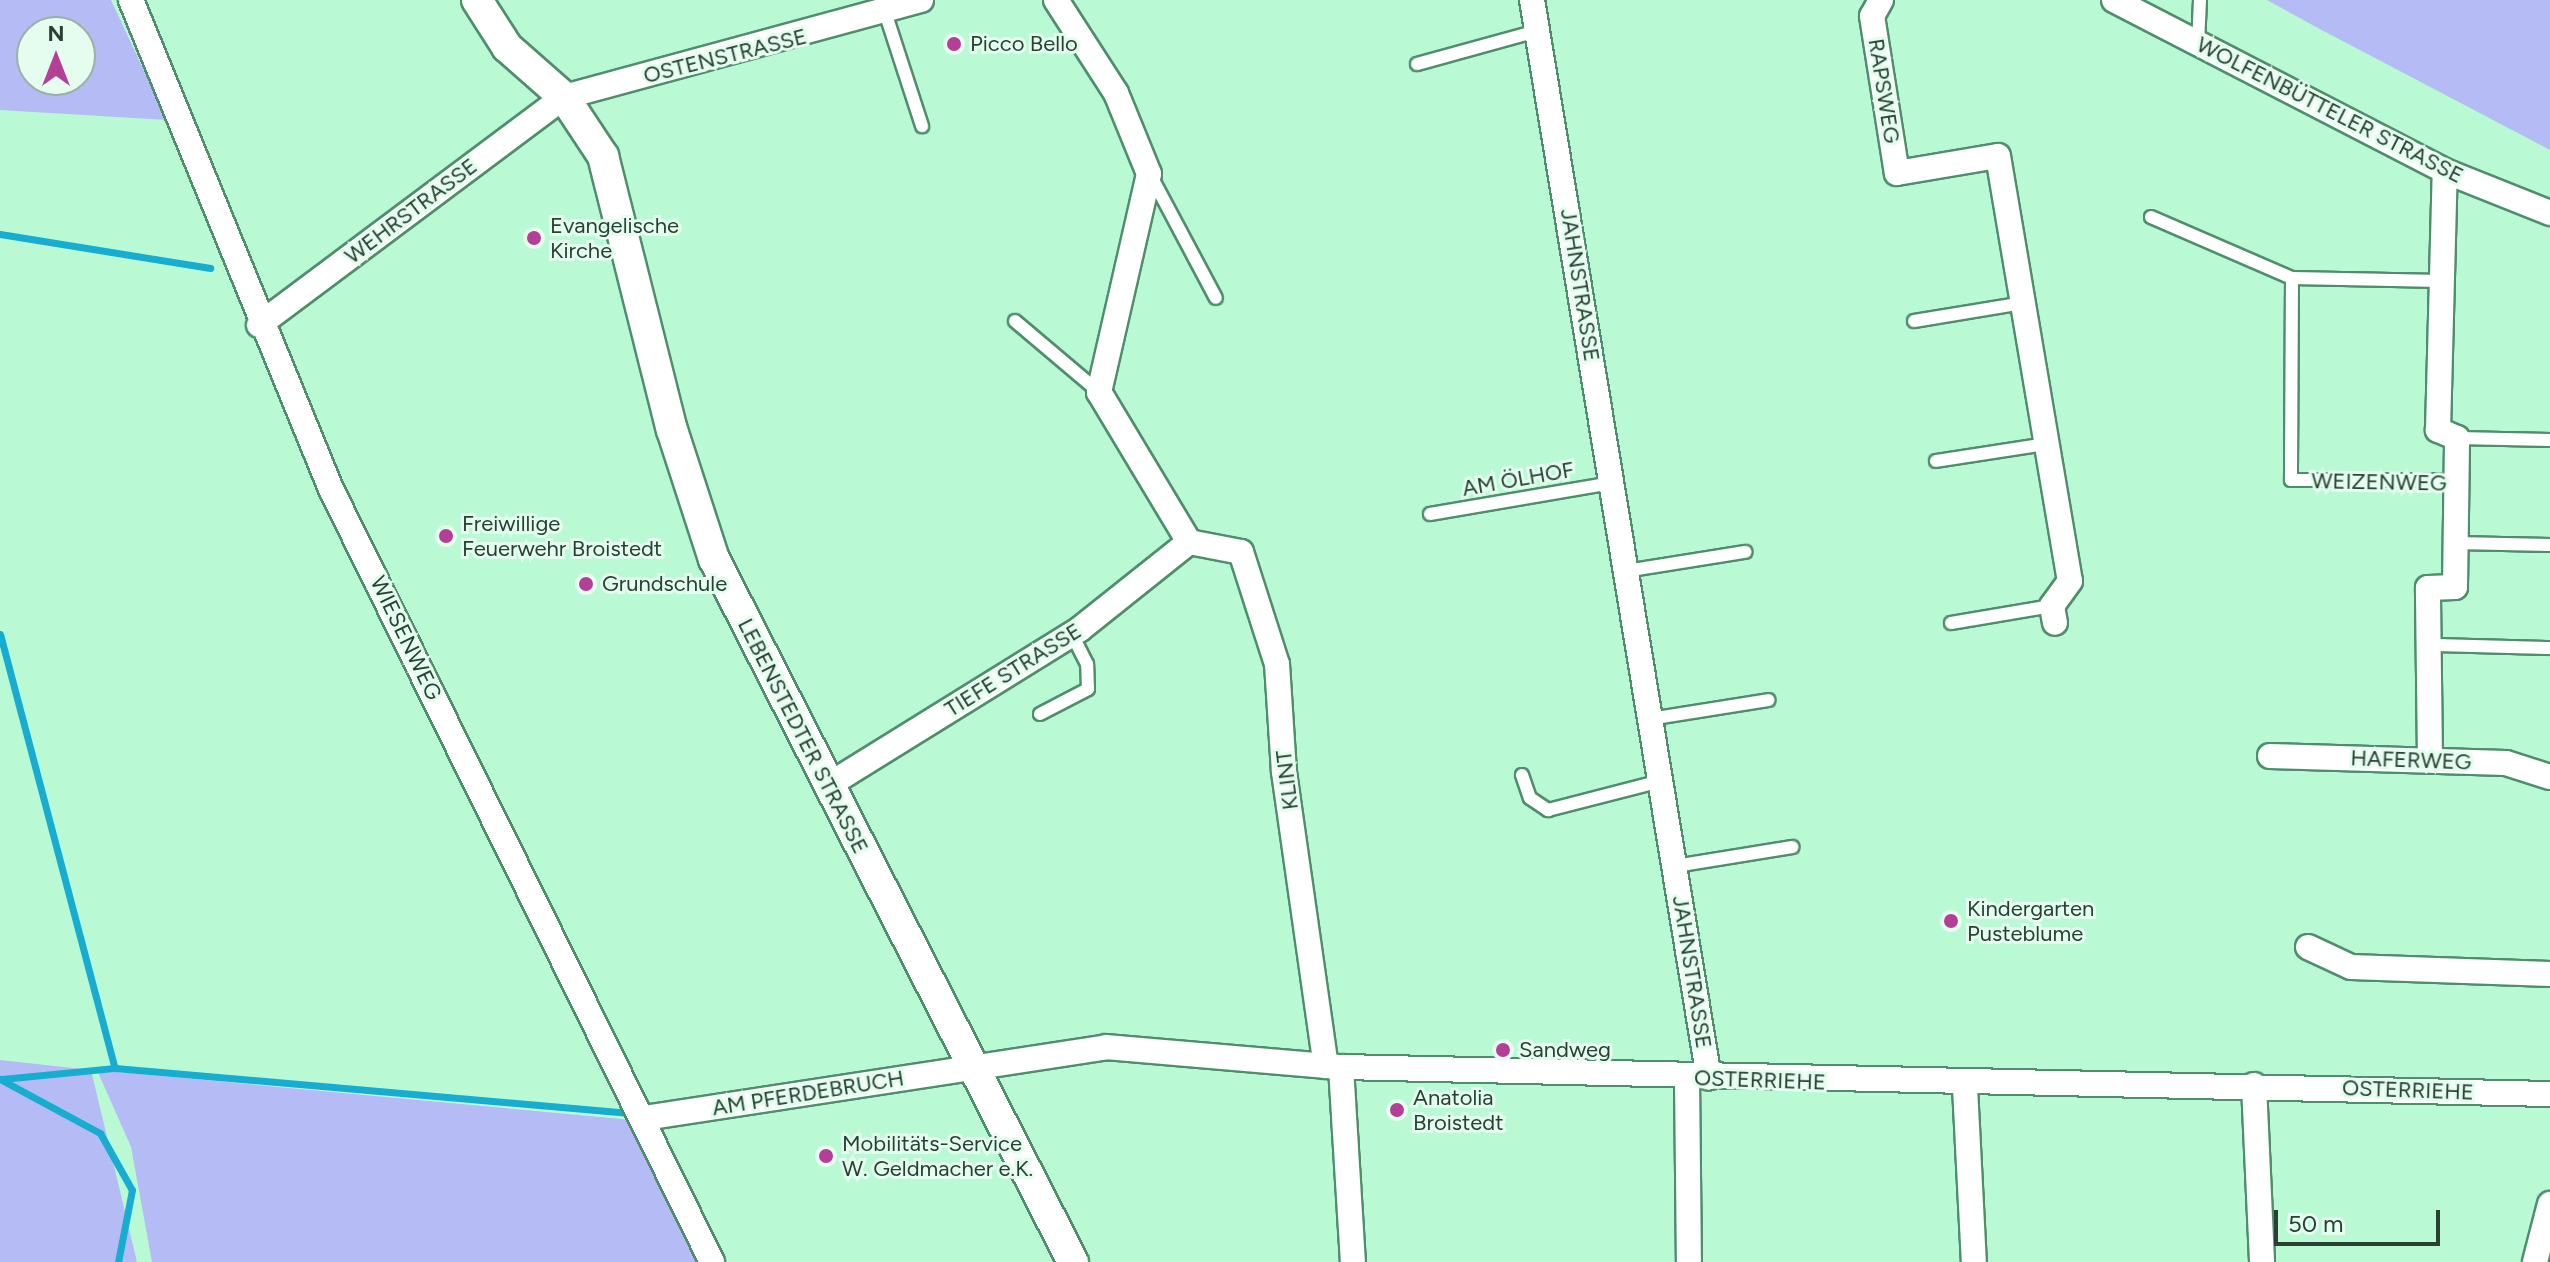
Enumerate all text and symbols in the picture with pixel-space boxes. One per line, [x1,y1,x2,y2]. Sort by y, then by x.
north arrow [16,16,96,96]
text: N [47,20,65,47]
street label: OSTENSTRASSE [641,23,809,89]
place label: Picco Bello [970,31,1078,57]
street label: WOLFENBÜTTELER STRASSE [2192,31,2468,189]
marker: Picco Bello [945,35,963,53]
street label: RAPSWEG [1863,37,1905,145]
street label: WEHRSTRASSE [340,153,482,269]
street label: JAHNSTRASSE [1555,207,1605,363]
place label: Evangelische Kirche [550,212,679,264]
marker: Evangelische Kirche [525,229,543,247]
street label: AM ÖLHOF [1460,456,1576,502]
street label: WEIZENWEG [2311,468,2447,496]
place label: Freiwillige Feuerwehr Broistedt [462,510,662,562]
marker: Freiwillige Feuerwehr Broistedt [437,527,455,545]
place label: Grundschule [602,571,727,597]
street label: WIESENWEG [365,572,447,704]
marker: Grundschule [577,575,595,593]
street label: LEBENSTEDTER STRASSE [732,614,874,858]
street label: TIEFE STRASSE [940,617,1086,723]
street label: HAFERWEG [2350,745,2472,775]
street label: KLINT [1270,749,1304,811]
street label: JAHNSTRASSE [1667,894,1717,1050]
place label: Kindergarten Pusteblume [1967,895,2094,946]
marker: Kindergarten Pusteblume [1942,912,1960,930]
place label: Sandweg [1519,1037,1611,1063]
marker: Sandweg [1494,1041,1512,1059]
street label: AM PFERDEBRUCH [710,1065,906,1121]
street label: OSTERRIEHE [1694,1065,1826,1095]
street label: OSTERRIEHE [2342,1075,2474,1105]
place label: Anatolia Broistedt [1413,1084,1503,1136]
marker: Anatolia Broistedt [1388,1101,1406,1119]
place label: Mobilitäts-Service W. Geldmacher e.K. [842,1130,1033,1182]
marker: Mobilitäts-Service W. Geldmacher e.K. [817,1147,835,1165]
scale bar [2278,1194,2444,1244]
text: 50 m [2288,1209,2344,1238]

